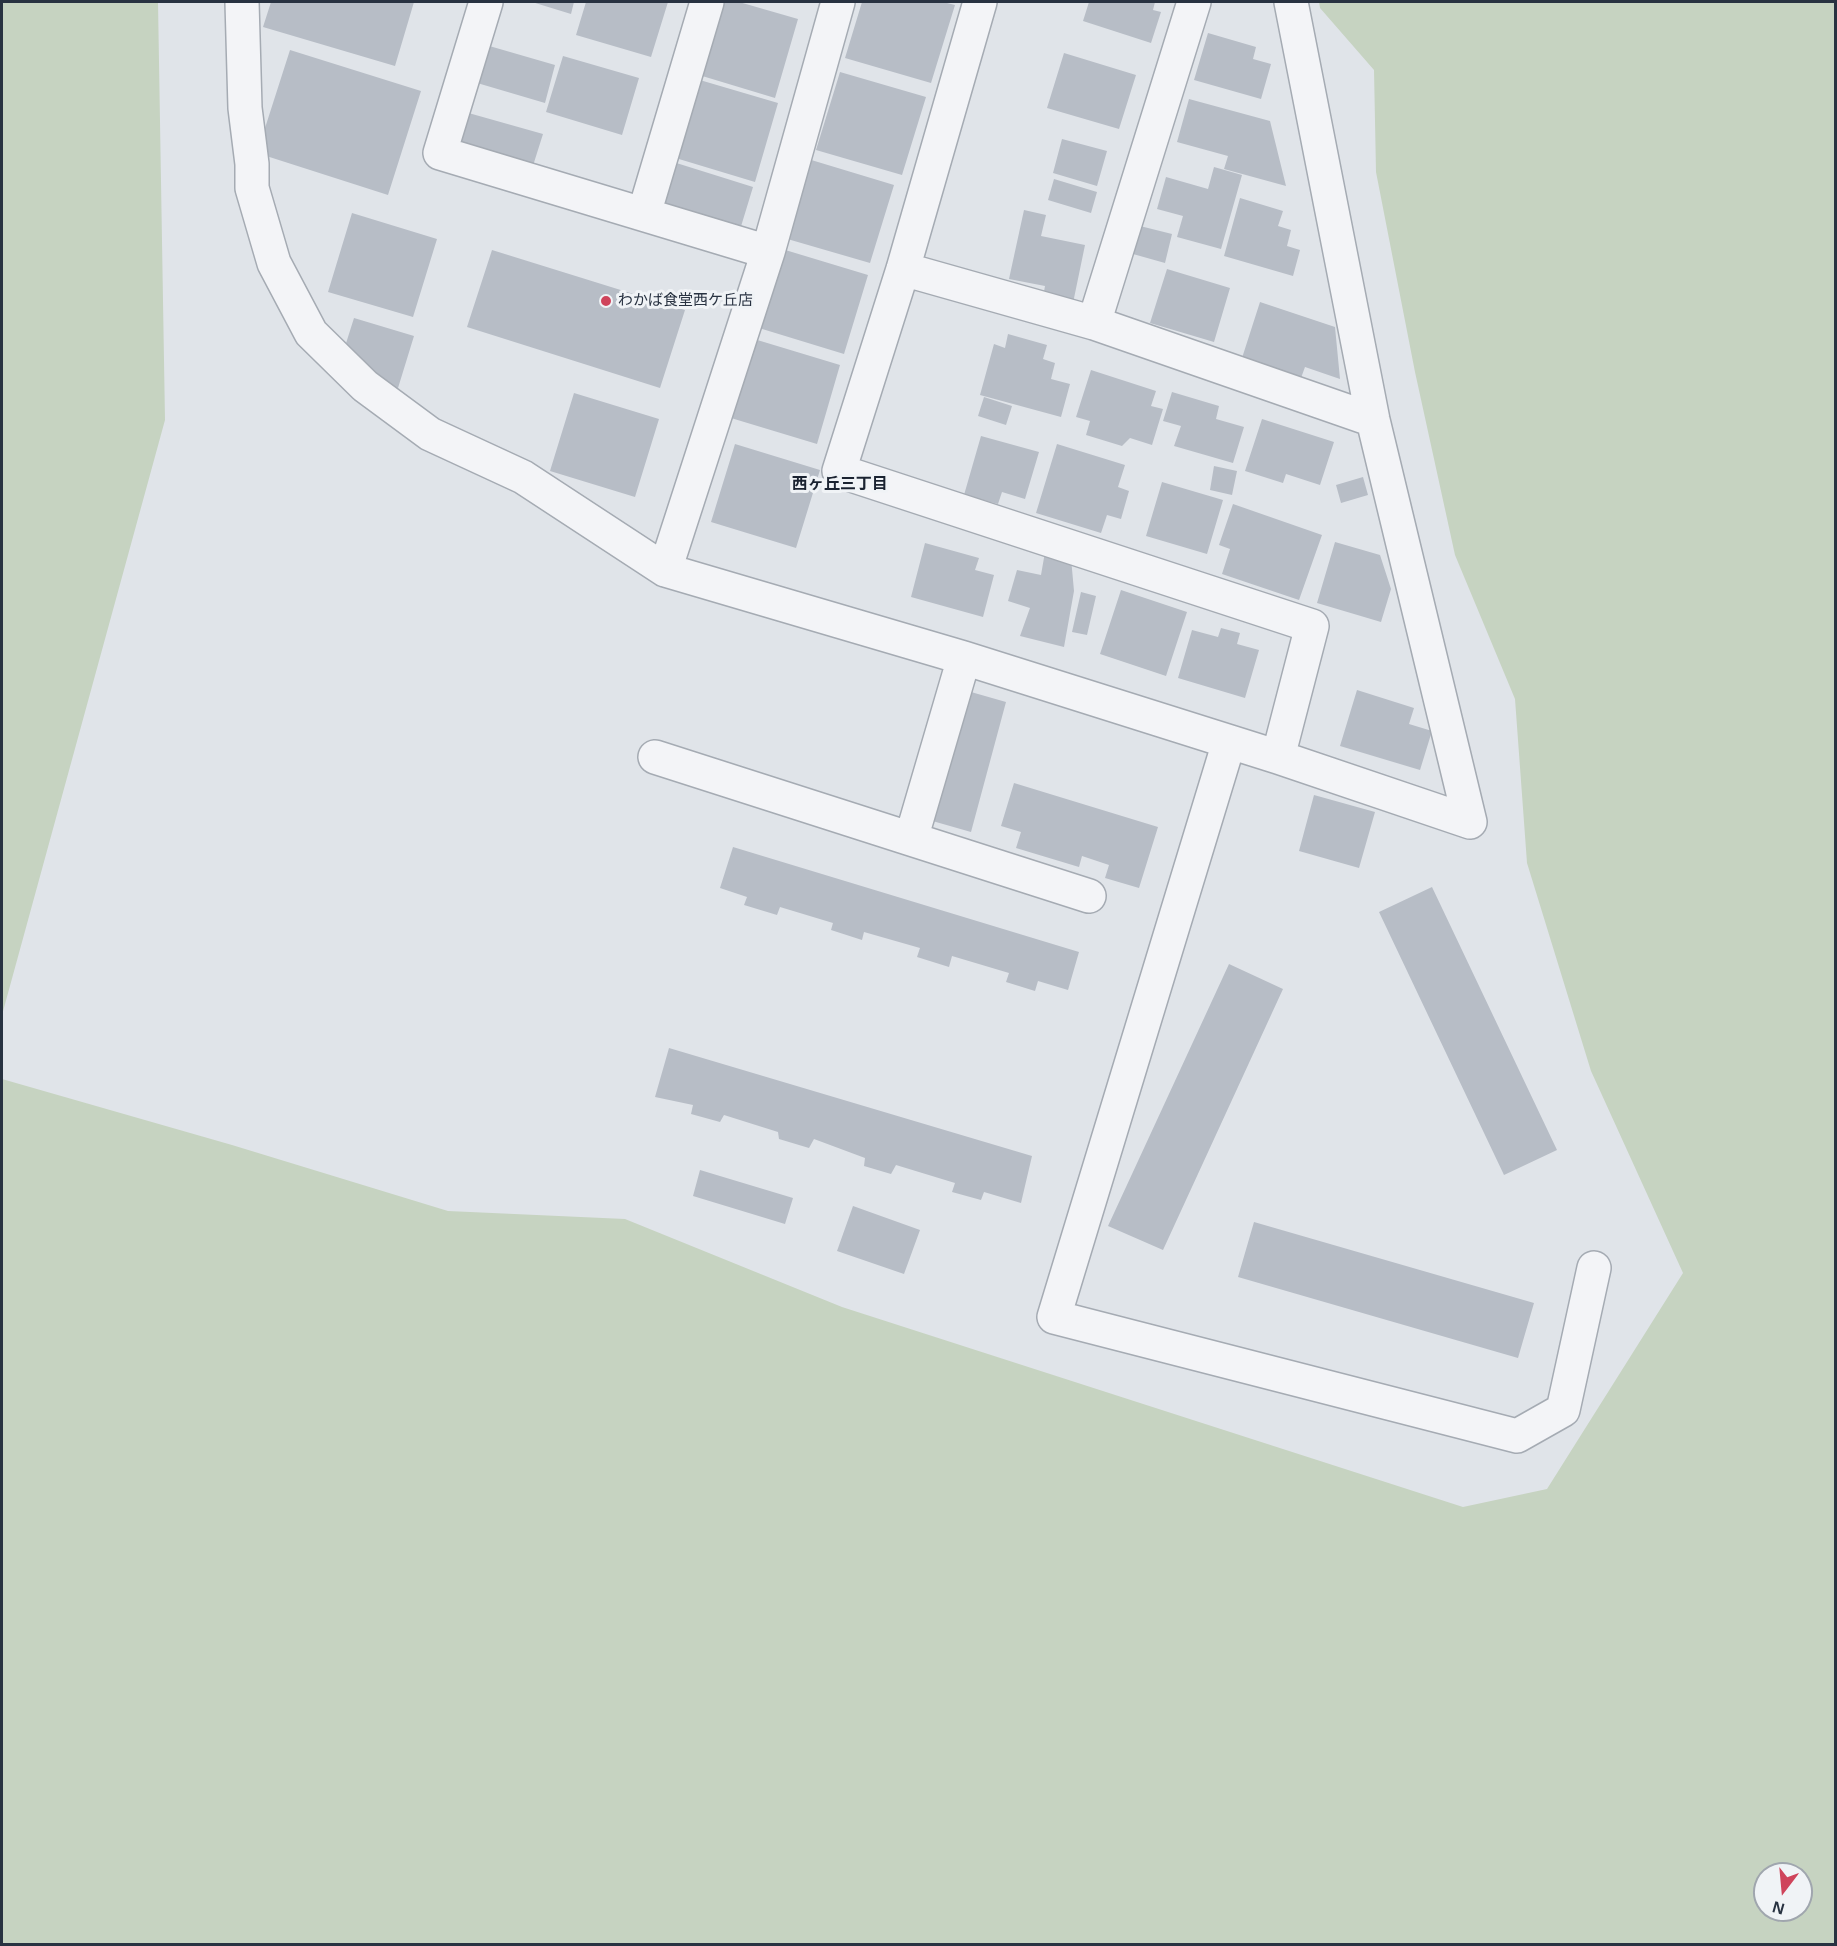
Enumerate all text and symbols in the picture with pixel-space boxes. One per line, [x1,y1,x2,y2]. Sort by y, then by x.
place label: わかば食堂西ケ丘店 [618,292,753,310]
marker: わかば食堂西ケ丘店 [599,294,613,308]
district label: 西ヶ丘三丁目 [792,475,888,495]
north arrow [1753,1862,1813,1922]
text: N [1771,1898,1786,1918]

